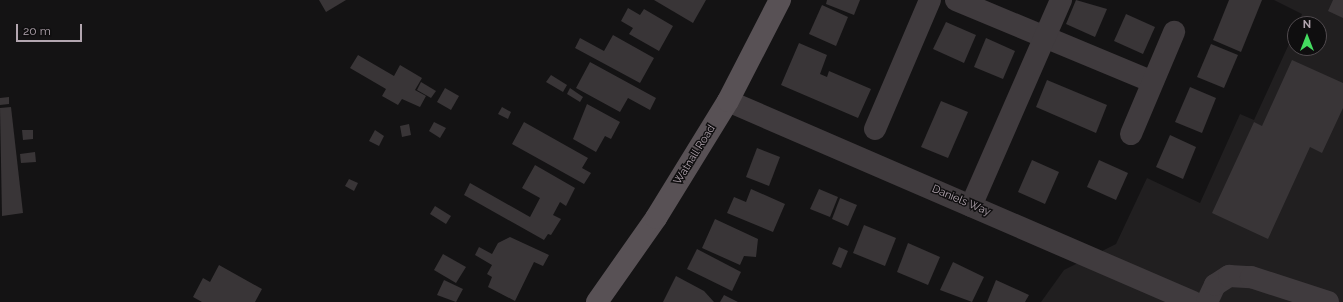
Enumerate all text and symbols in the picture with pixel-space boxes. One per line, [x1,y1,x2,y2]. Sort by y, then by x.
scale bar [18,16,84,42]
north arrow [1287,16,1327,56]
text: N [1303,18,1311,31]
text: 20 m [23,24,51,38]
street label: Watnall Road [671,123,719,187]
street label: Daniels Way [929,183,993,219]

